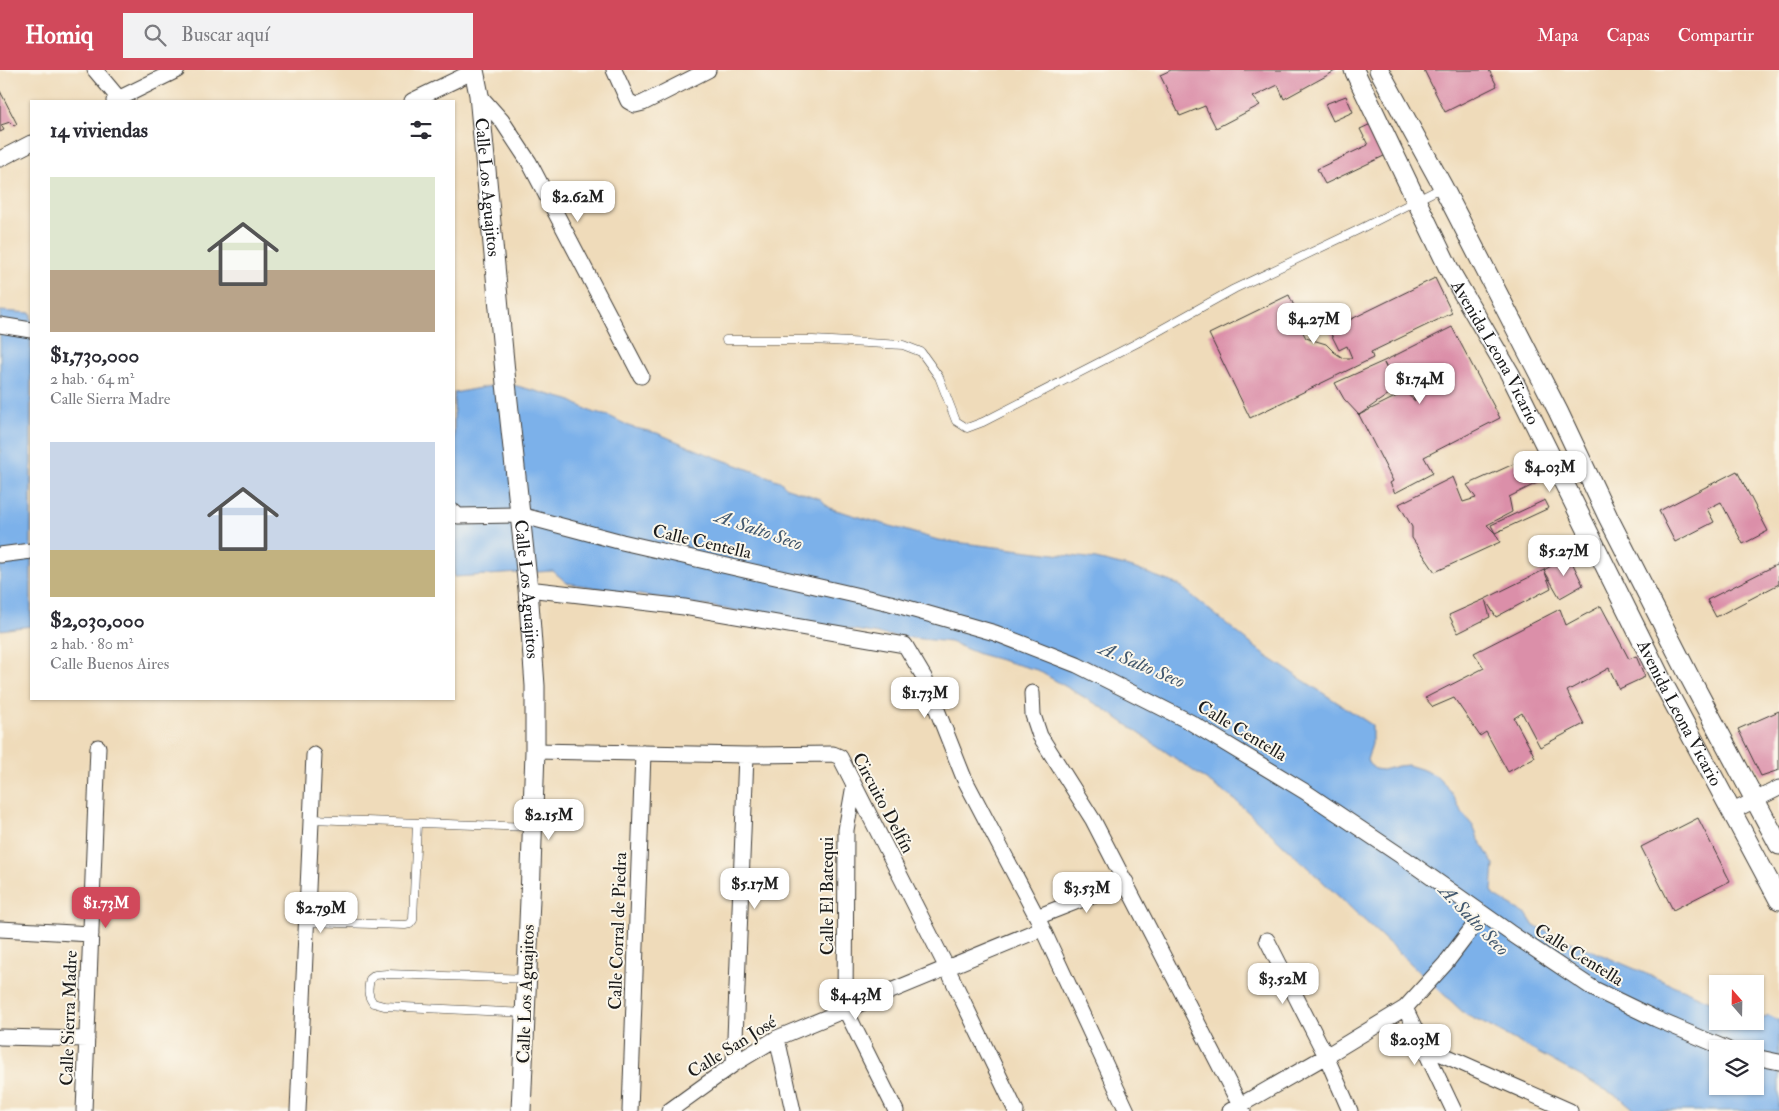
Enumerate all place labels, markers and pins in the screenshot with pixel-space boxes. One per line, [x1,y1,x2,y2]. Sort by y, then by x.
pin: $2.62M [537,180,619,223]
pin: $4.27M [1273,302,1355,345]
pin: $1.74M [1379,362,1461,405]
pin: $4.03M [1509,450,1591,493]
pin: $5.27M [1523,534,1605,577]
pin: $1.73M [884,676,966,719]
pin: $2.15M [508,798,590,841]
pin: $5.17M [714,868,796,910]
pin: $3.53M [1046,872,1128,914]
pin: $1.73M [65,886,147,929]
pin: $2.79M [280,892,362,934]
pin: $3.52M [1242,962,1324,1005]
pin: $4.43M [815,978,897,1021]
pin: $2.03M [1374,1024,1456,1066]

